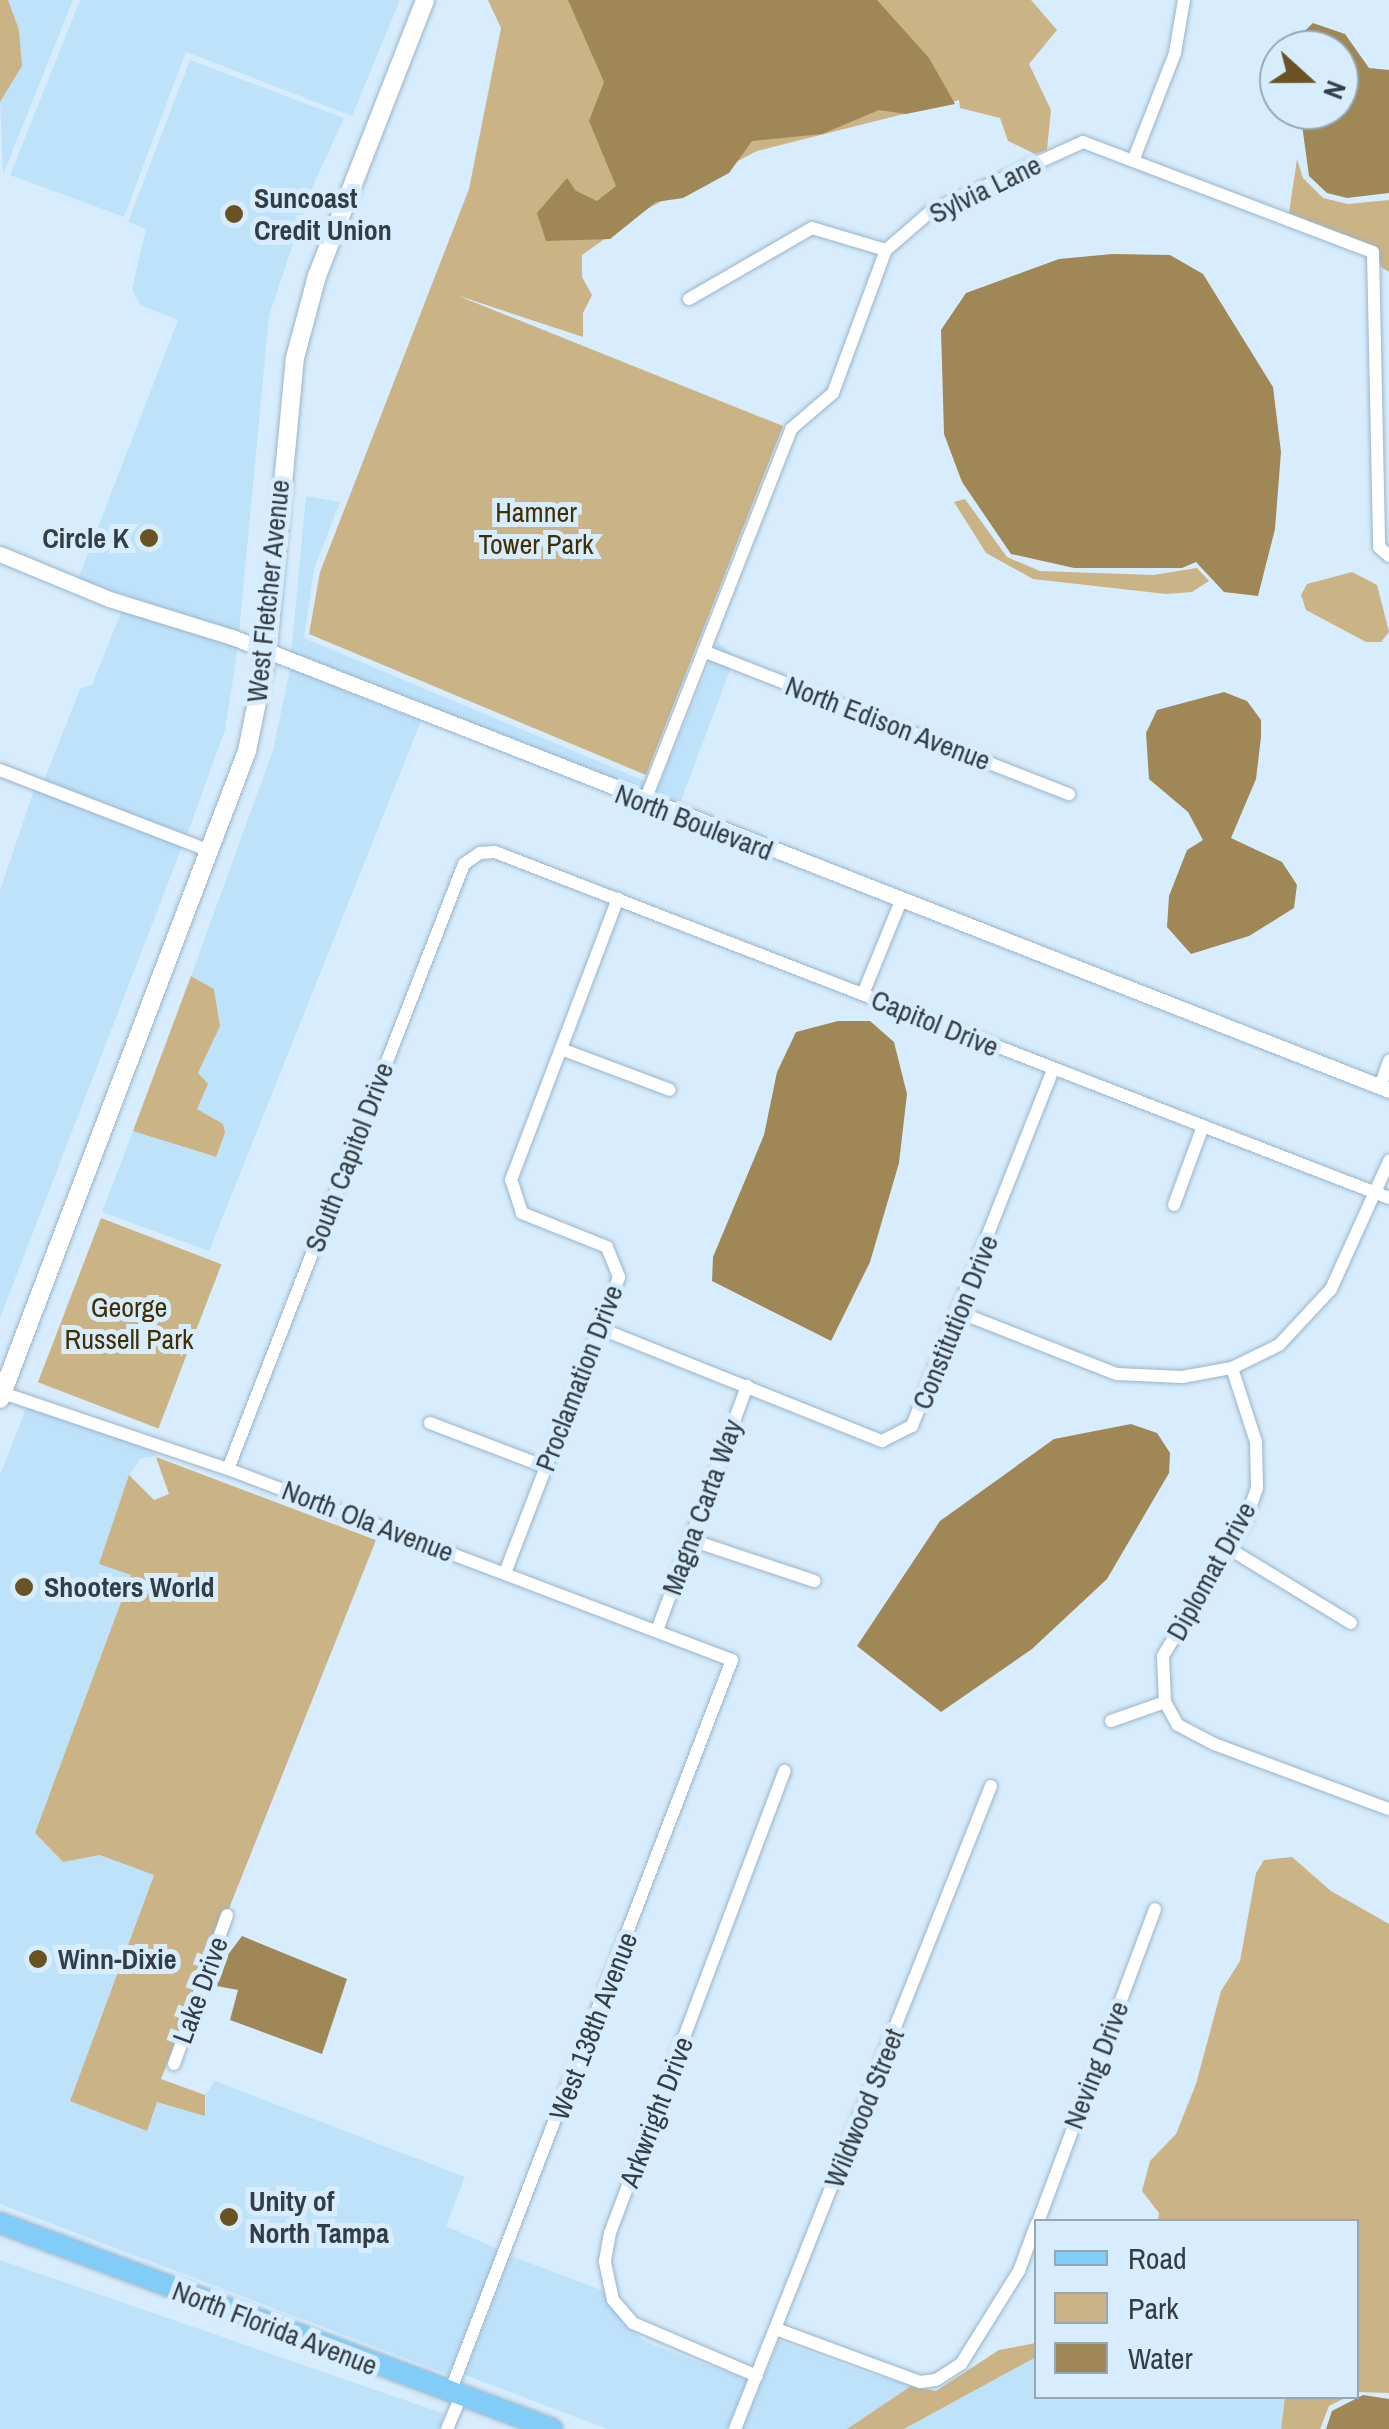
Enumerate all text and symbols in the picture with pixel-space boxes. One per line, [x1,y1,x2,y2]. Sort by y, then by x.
north arrow [1259,30,1359,130]
text: N [1314,75,1356,105]
street label: Sylvia Lane [924,148,1046,230]
place label: Suncoast Credit Union [254,181,392,247]
marker: Suncoast Credit Union [223,203,245,225]
street label: West Fletcher Avenue [240,477,296,705]
park label: Hamner Tower Park [479,495,593,561]
place label: Circle K [42,521,129,555]
marker: Circle K [138,527,160,549]
street label: North Edison Avenue [780,668,996,778]
street label: North Boulevard [611,777,777,867]
street label: Capitol Drive [867,982,1003,1064]
street label: South Capitol Drive [297,1057,401,1257]
street label: Constitution Drive [905,1230,1005,1414]
street label: Proclamation Drive [528,1280,630,1476]
park label: George Russell Park [65,1290,193,1356]
street label: Magna Carta Way [655,1415,749,1599]
street label: North Ola Avenue [277,1473,459,1569]
street label: Diplomat Drive [1159,1496,1263,1646]
place label: Shooters World [44,1570,215,1604]
marker: Shooters World [13,1576,35,1598]
street label: West 138th Avenue [542,1927,644,2125]
street label: Lake Drive [165,1932,235,2048]
place label: Winn-Dixie [58,1942,176,1976]
marker: Winn-Dixie [27,1948,49,1970]
street label: Neving Drive [1056,1996,1136,2134]
street label: Wildwood Street [817,2024,911,2192]
street label: Arkwright Drive [612,2032,700,2192]
place label: Unity of North Tampa [249,2184,389,2250]
marker: Unity of North Tampa [218,2206,240,2228]
legend [1034,2219,1359,2399]
text: Road [1128,2238,1187,2278]
street label: North Florida Avenue [167,2273,383,2383]
text: Park [1128,2288,1179,2328]
text: Water [1128,2338,1193,2378]

